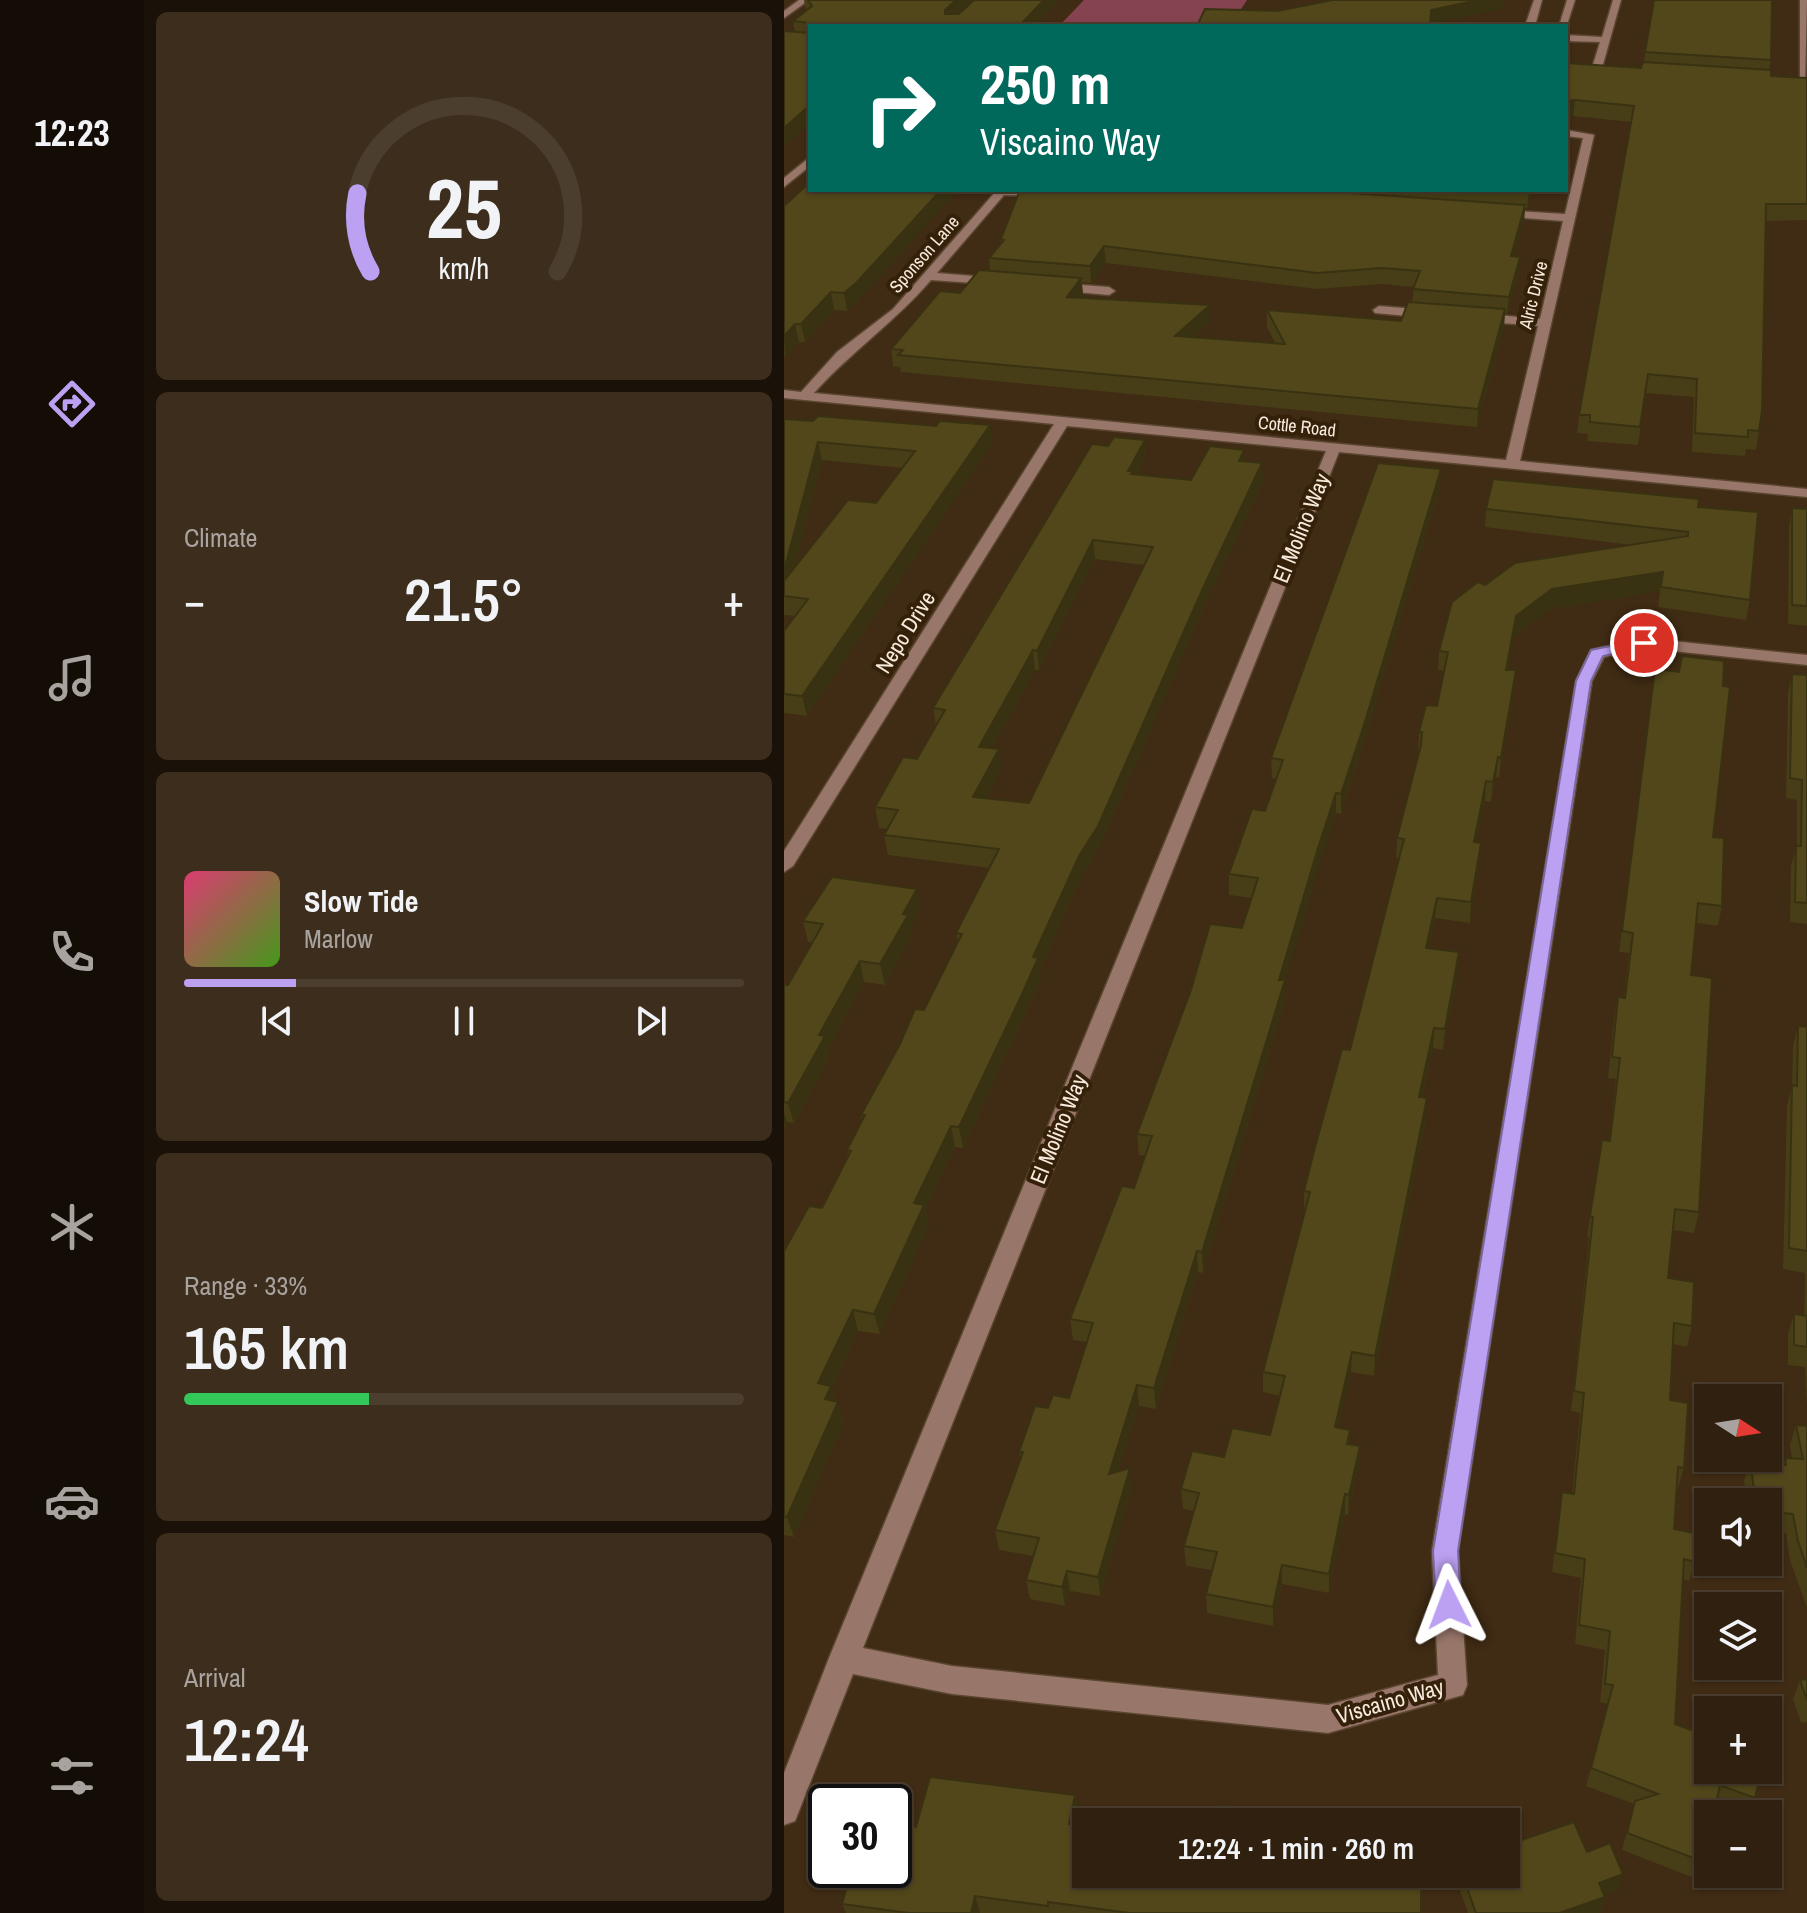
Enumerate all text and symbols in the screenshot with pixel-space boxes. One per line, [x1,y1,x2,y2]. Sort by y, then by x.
text: 250 m [980,46,1110,121]
icon: right [848,56,952,160]
text: 12:23 [34,109,110,157]
text: Viscaino Way [980,118,1161,166]
text: 25 [426,152,502,264]
street label: Sponson Lane [883,210,965,298]
text: km/h [439,249,489,288]
street label: Alric Drive [1512,259,1553,332]
icon: directions [44,376,100,432]
street label: Cottle Road [1257,409,1337,443]
street label: El Molino Way [1265,469,1337,587]
text: Climate [184,520,257,555]
text: 21.5° [404,559,524,640]
text: − [184,570,205,630]
text: + [723,570,744,630]
street label: Nepo Drive [868,585,942,679]
pin [1610,609,1678,677]
icon: arrive [1622,621,1666,665]
icon: music [44,650,100,706]
text: Slow Tide [304,881,418,921]
text: Marlow [304,921,373,956]
icon: phone [44,924,100,980]
icon: previous [255,999,299,1043]
icon: pause [442,999,486,1043]
icon: next [629,999,673,1043]
street label: El Molino Way [1022,1070,1094,1188]
icon: climate [44,1199,100,1255]
text: Range · 33% [184,1268,307,1303]
text: 165 km [184,1307,349,1388]
north arrow [1694,1384,1782,1472]
map controls [1694,1384,1782,1888]
icon: car [44,1473,100,1529]
button: sound [1694,1488,1782,1576]
position arrow [1407,1563,1491,1647]
button: layers [1694,1592,1782,1680]
text: Arrival [184,1660,246,1695]
street label: Viscaino Way [1333,1671,1447,1731]
button: + [1694,1696,1782,1784]
text: 12:24 [184,1699,309,1780]
icon: filters [44,1748,100,1804]
speed limit sign: 30 [808,1784,912,1888]
button: − [1694,1800,1782,1888]
text: 12:24 · 1 min · 260 m [1178,1828,1414,1868]

